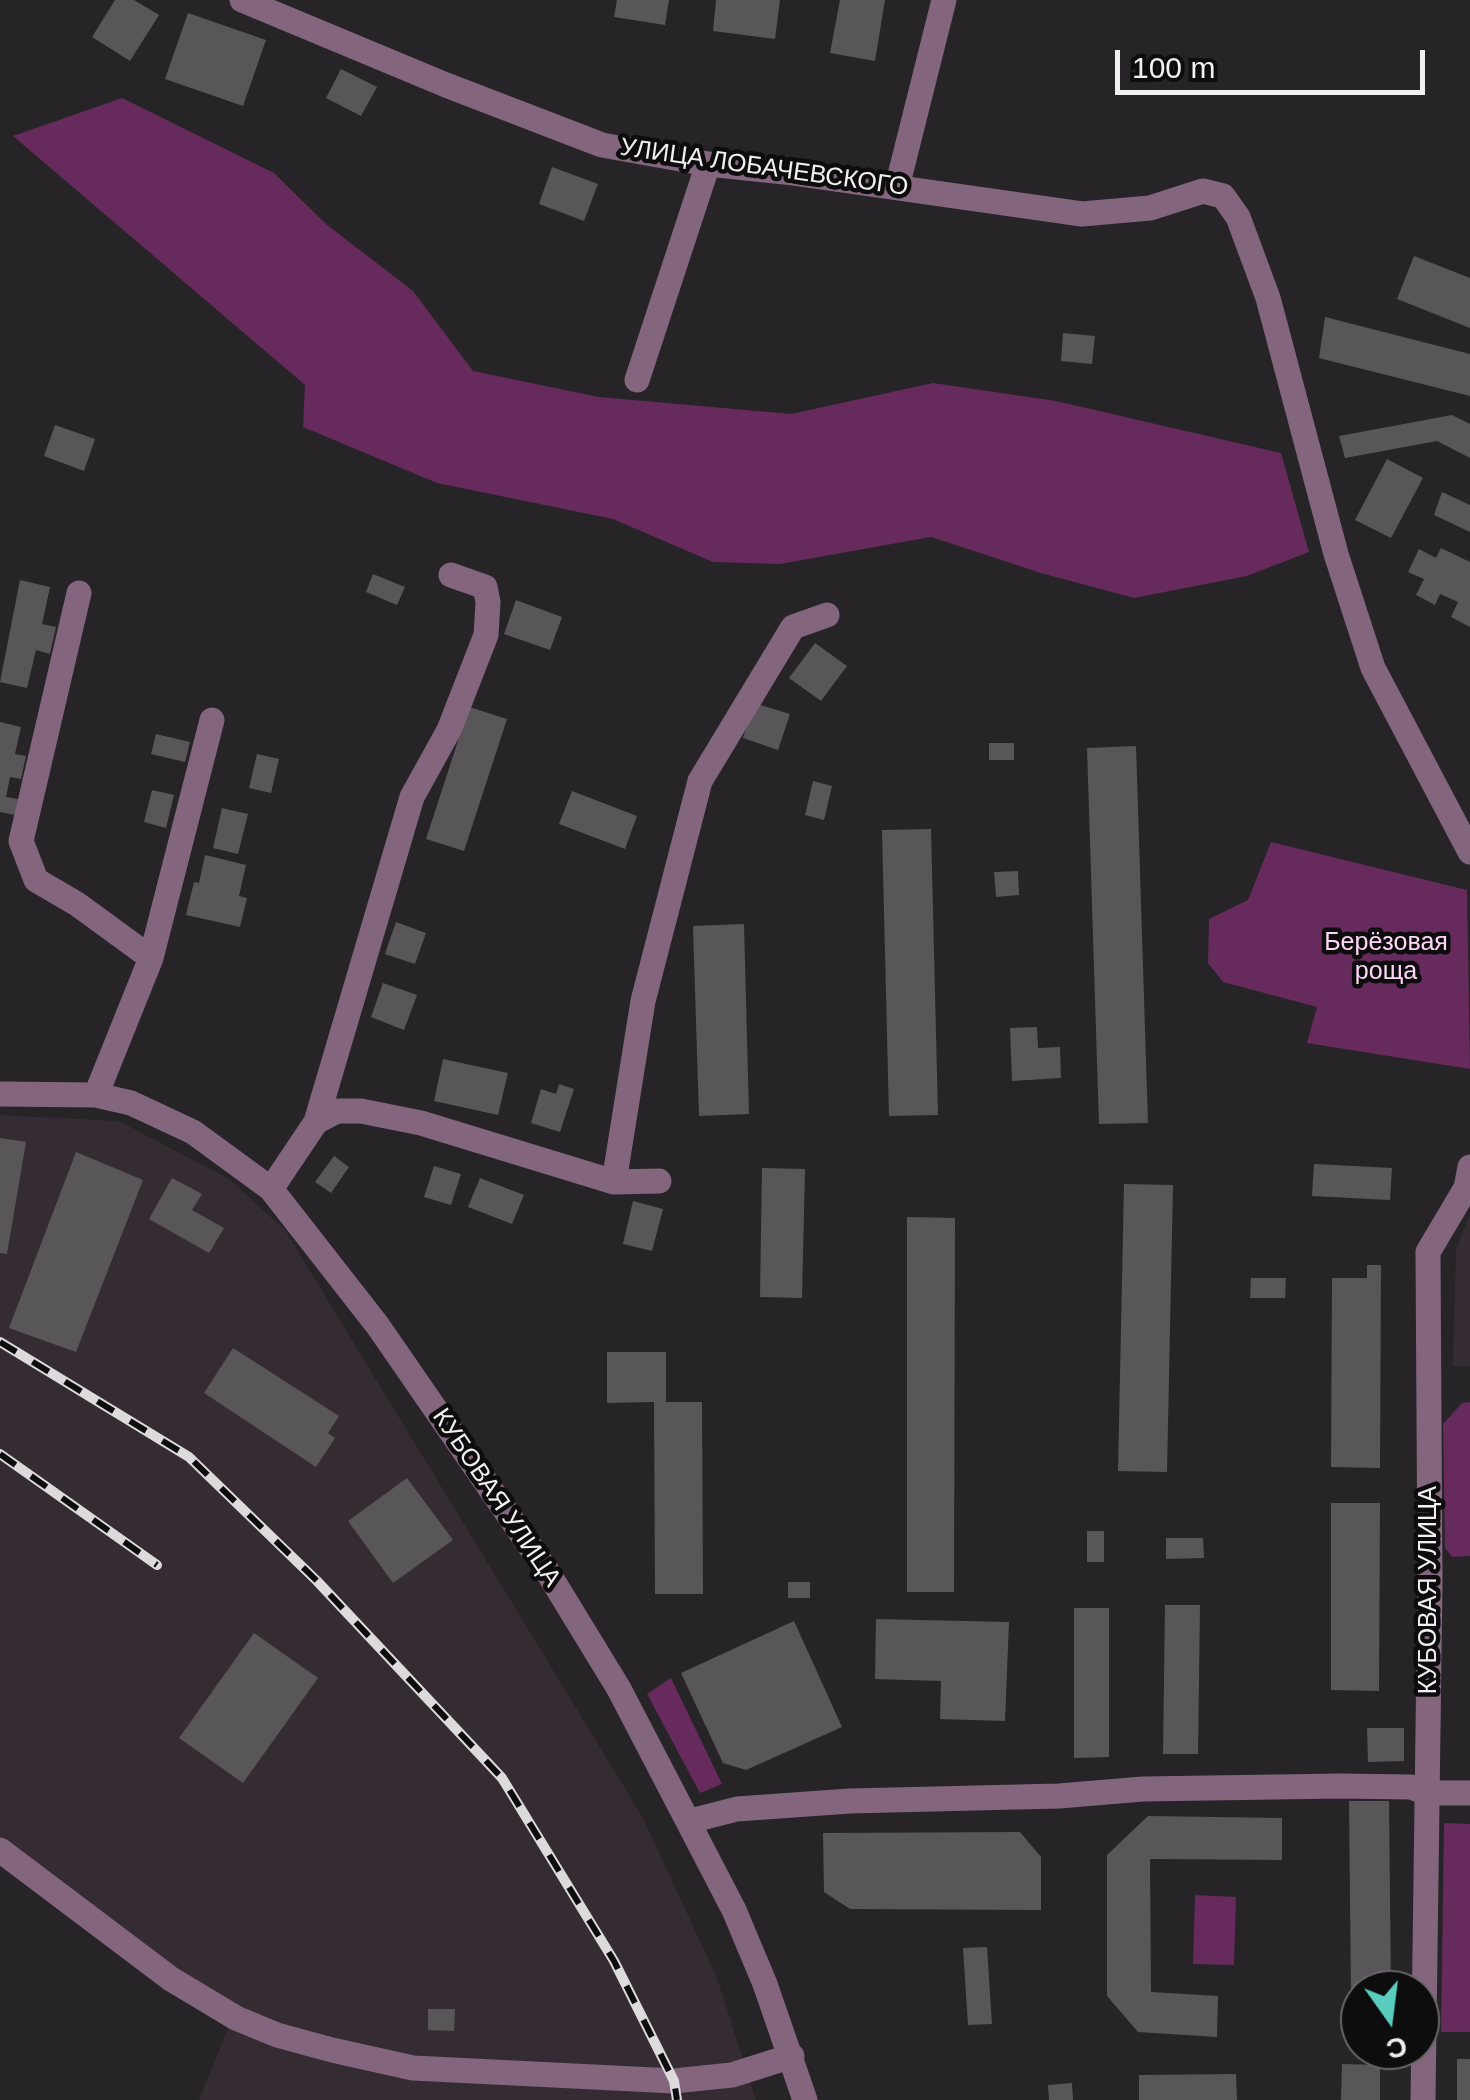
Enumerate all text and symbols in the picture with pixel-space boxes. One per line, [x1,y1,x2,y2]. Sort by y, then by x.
scale bar [1120,30,1430,92]
text: 100 m [1132,51,1215,84]
street label: УЛИЦА ЛОБАЧЕВСКОГО [618,133,910,203]
park label: Берёзовая роща [1324,928,1448,987]
street label: КУБОВАЯ УЛИЦА [425,1403,567,1593]
street label: КУБОВАЯ УЛИЦА [1414,1486,1444,1694]
north arrow [1340,1970,1440,2070]
text: С [1383,2030,1410,2065]

